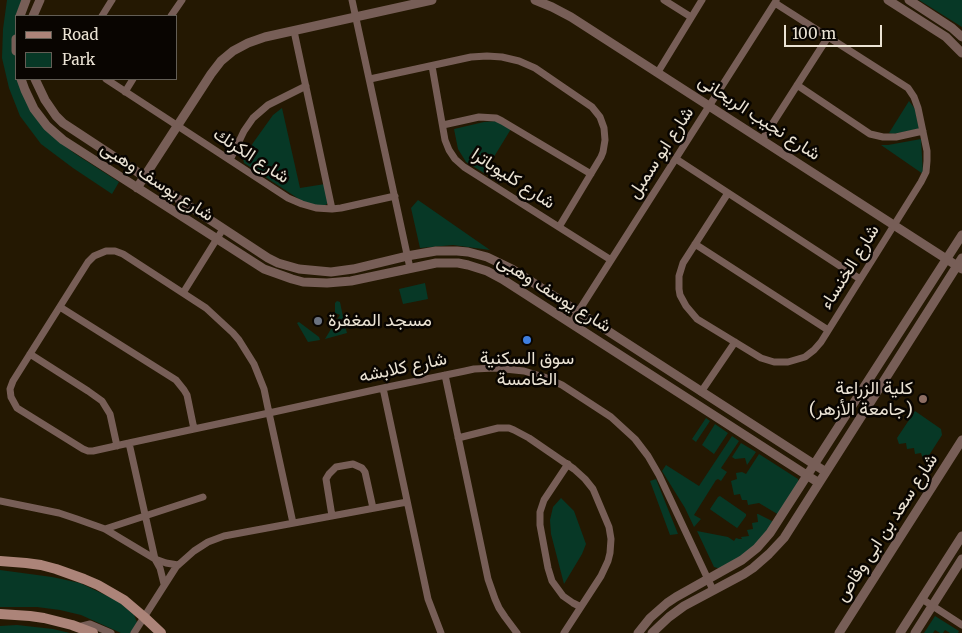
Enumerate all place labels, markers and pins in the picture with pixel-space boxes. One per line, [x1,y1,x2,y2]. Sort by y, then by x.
place label: مسجد المغفرة [328,310,432,332]
marker: مسجد المغفرة [312,315,324,327]
marker: سوق السكنية الخامسة [521,334,533,346]
place label: سوق السكنية الخامسة [480,348,574,390]
place label: كلية الزراعة (جامعة الأزهر) [809,378,913,420]
marker: كلية الزراعة (جامعة الأزهر) [917,393,929,405]

